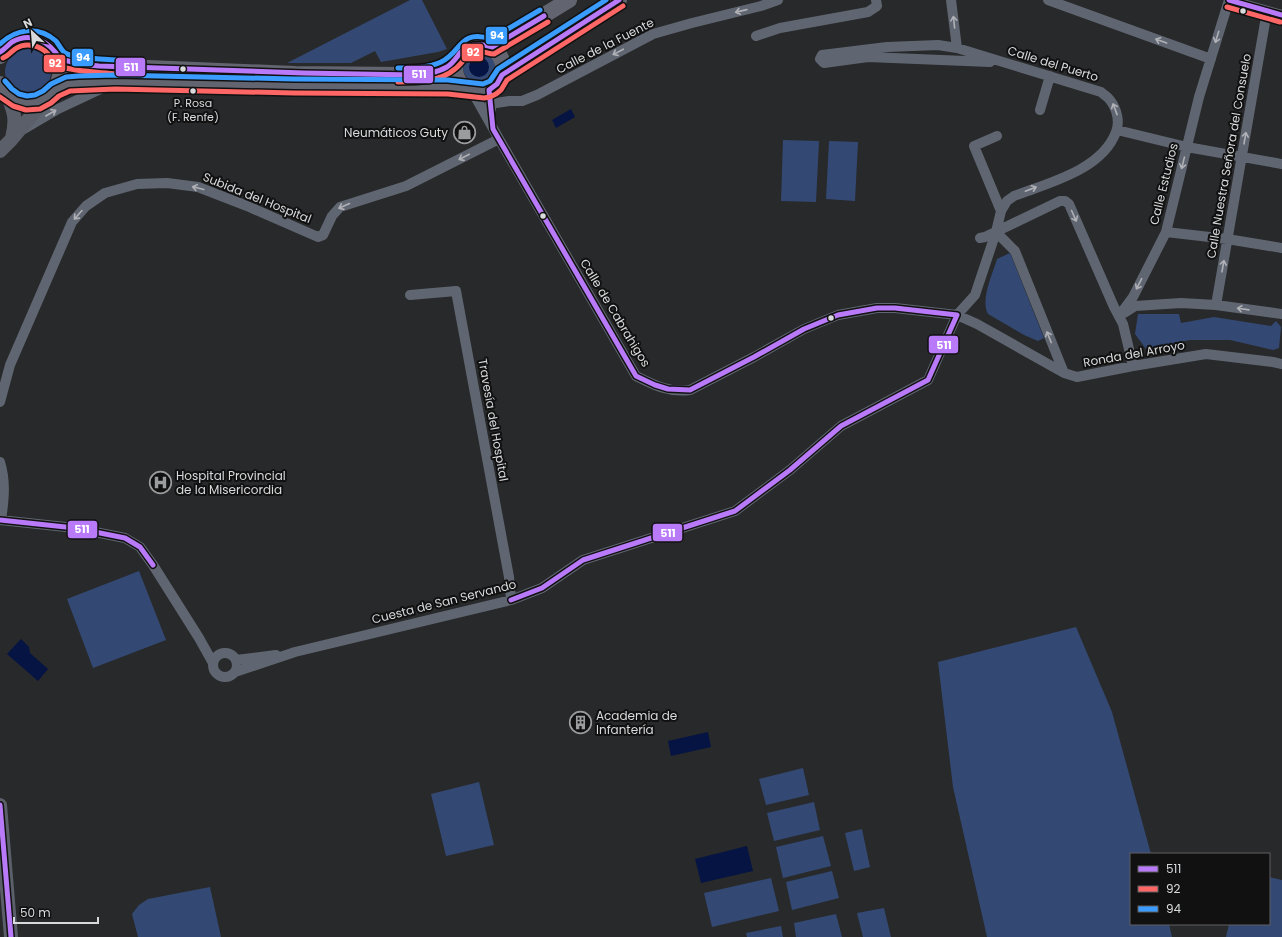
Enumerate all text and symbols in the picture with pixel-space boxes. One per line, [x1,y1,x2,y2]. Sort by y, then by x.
unlabelled marker [1238,6,1248,16]
one-way arrow [735,7,748,15]
north arrow [12,12,52,52]
text: N [20,14,35,32]
street label: Calle de la Fuente [553,14,657,78]
one-way arrow [950,16,958,29]
line badge: 94 [485,26,508,45]
text: 94 [490,27,505,43]
one-way arrow [1213,31,1220,44]
one-way arrow [1155,36,1167,44]
street label: Calle del Puerto [1006,42,1101,86]
line badge: 92 [461,43,484,62]
text: 92 [466,44,480,60]
line badge: 94 [71,48,94,67]
text: 94 [76,49,91,65]
one-way arrow [613,49,625,57]
street label: Calle Nuestra Señora del Consuelo [1202,52,1255,260]
line badge: 92 [43,54,66,73]
text: 92 [48,55,62,71]
line badge: 511 [115,57,146,77]
text: 511 [123,59,139,75]
unlabelled marker [178,64,188,74]
line badge: 511 [403,65,434,84]
text: 511 [411,66,427,82]
marker: P. Rosa (F. Renfe) [188,86,198,96]
place label: P. Rosa (F. Renfe) [167,95,219,125]
one-way arrow [1110,104,1118,116]
one-way arrow [45,109,57,117]
shop icon: Neumáticos Guty [451,120,477,146]
place label: Neumáticos Guty [344,124,448,141]
one-way arrow [1241,132,1249,145]
street label: Calle Estudios [1145,141,1182,226]
one-way arrow [458,154,470,161]
one-way arrow [1179,156,1186,169]
street label: Subida del Hospital [200,168,314,227]
one-way arrow [192,184,205,191]
one-way arrow [1025,185,1037,193]
one-way arrow [339,203,351,210]
one-way arrow [73,210,83,220]
one-way arrow [1071,210,1079,222]
unlabelled marker [538,211,548,221]
street label: Calle de Cabrahigos [576,255,655,370]
one-way arrow [1219,260,1227,273]
one-way arrow [1135,278,1143,290]
one-way arrow [1237,305,1250,313]
unlabelled marker [826,313,836,323]
one-way arrow [1045,331,1053,343]
line badge: 511 [928,335,959,354]
street label: Ronda del Arroyo [1082,336,1186,371]
text: 511 [936,337,952,353]
street label: Travesía del Hospital [474,357,513,483]
place label: Hospital Provincial de la Misericordia [176,467,286,498]
hospital icon: Hospital Provincial de la Misericordia [148,470,174,496]
line badge: 511 [67,520,98,539]
text: 511 [74,521,90,537]
line badge: 511 [652,523,683,542]
text: 511 [660,525,676,541]
street label: Cuesta de San Servando [370,575,518,628]
place label: Academia de Infantería [596,707,677,738]
building icon: Academia de Infantería [568,710,594,736]
legend [1130,853,1270,925]
text: 511 [1166,860,1181,877]
text: 92 [1166,880,1181,897]
scale bar [14,899,98,925]
text: 94 [1166,900,1182,917]
text: 50 m [20,904,51,921]

